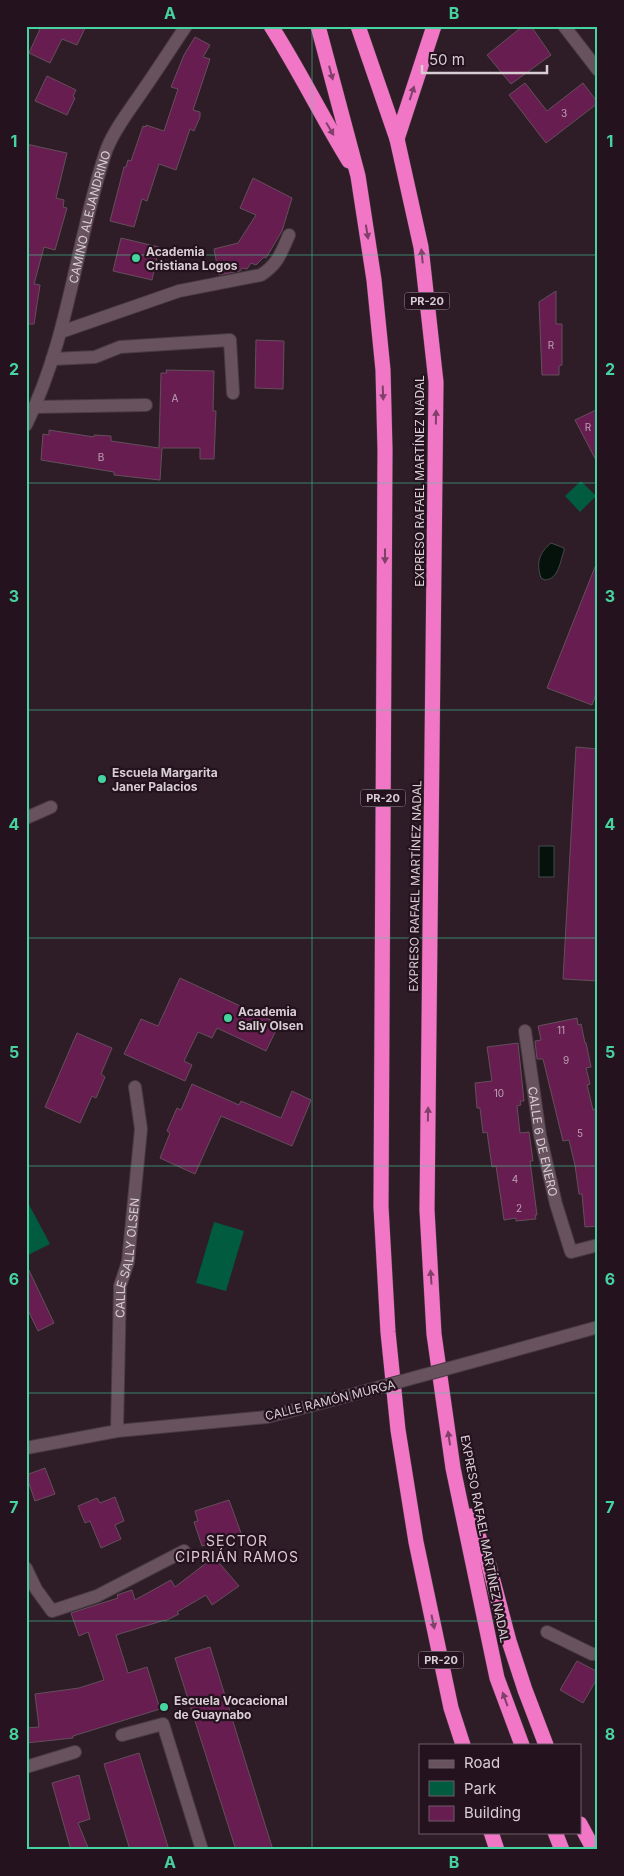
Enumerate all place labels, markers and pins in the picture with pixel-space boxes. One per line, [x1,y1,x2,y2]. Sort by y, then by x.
place label: Academia Cristiana Logos [146,244,238,273]
marker: Academia Cristiana Logos [130,252,142,264]
place label: Escuela Margarita Janer Palacios [112,765,218,794]
marker: Escuela Margarita Janer Palacios [96,773,108,785]
place label: Academia Sally Olsen [238,1004,303,1033]
marker: Academia Sally Olsen [222,1012,234,1024]
place label: Escuela Vocacional de Guaynabo [174,1693,288,1722]
marker: Escuela Vocacional de Guaynabo [158,1701,170,1713]

